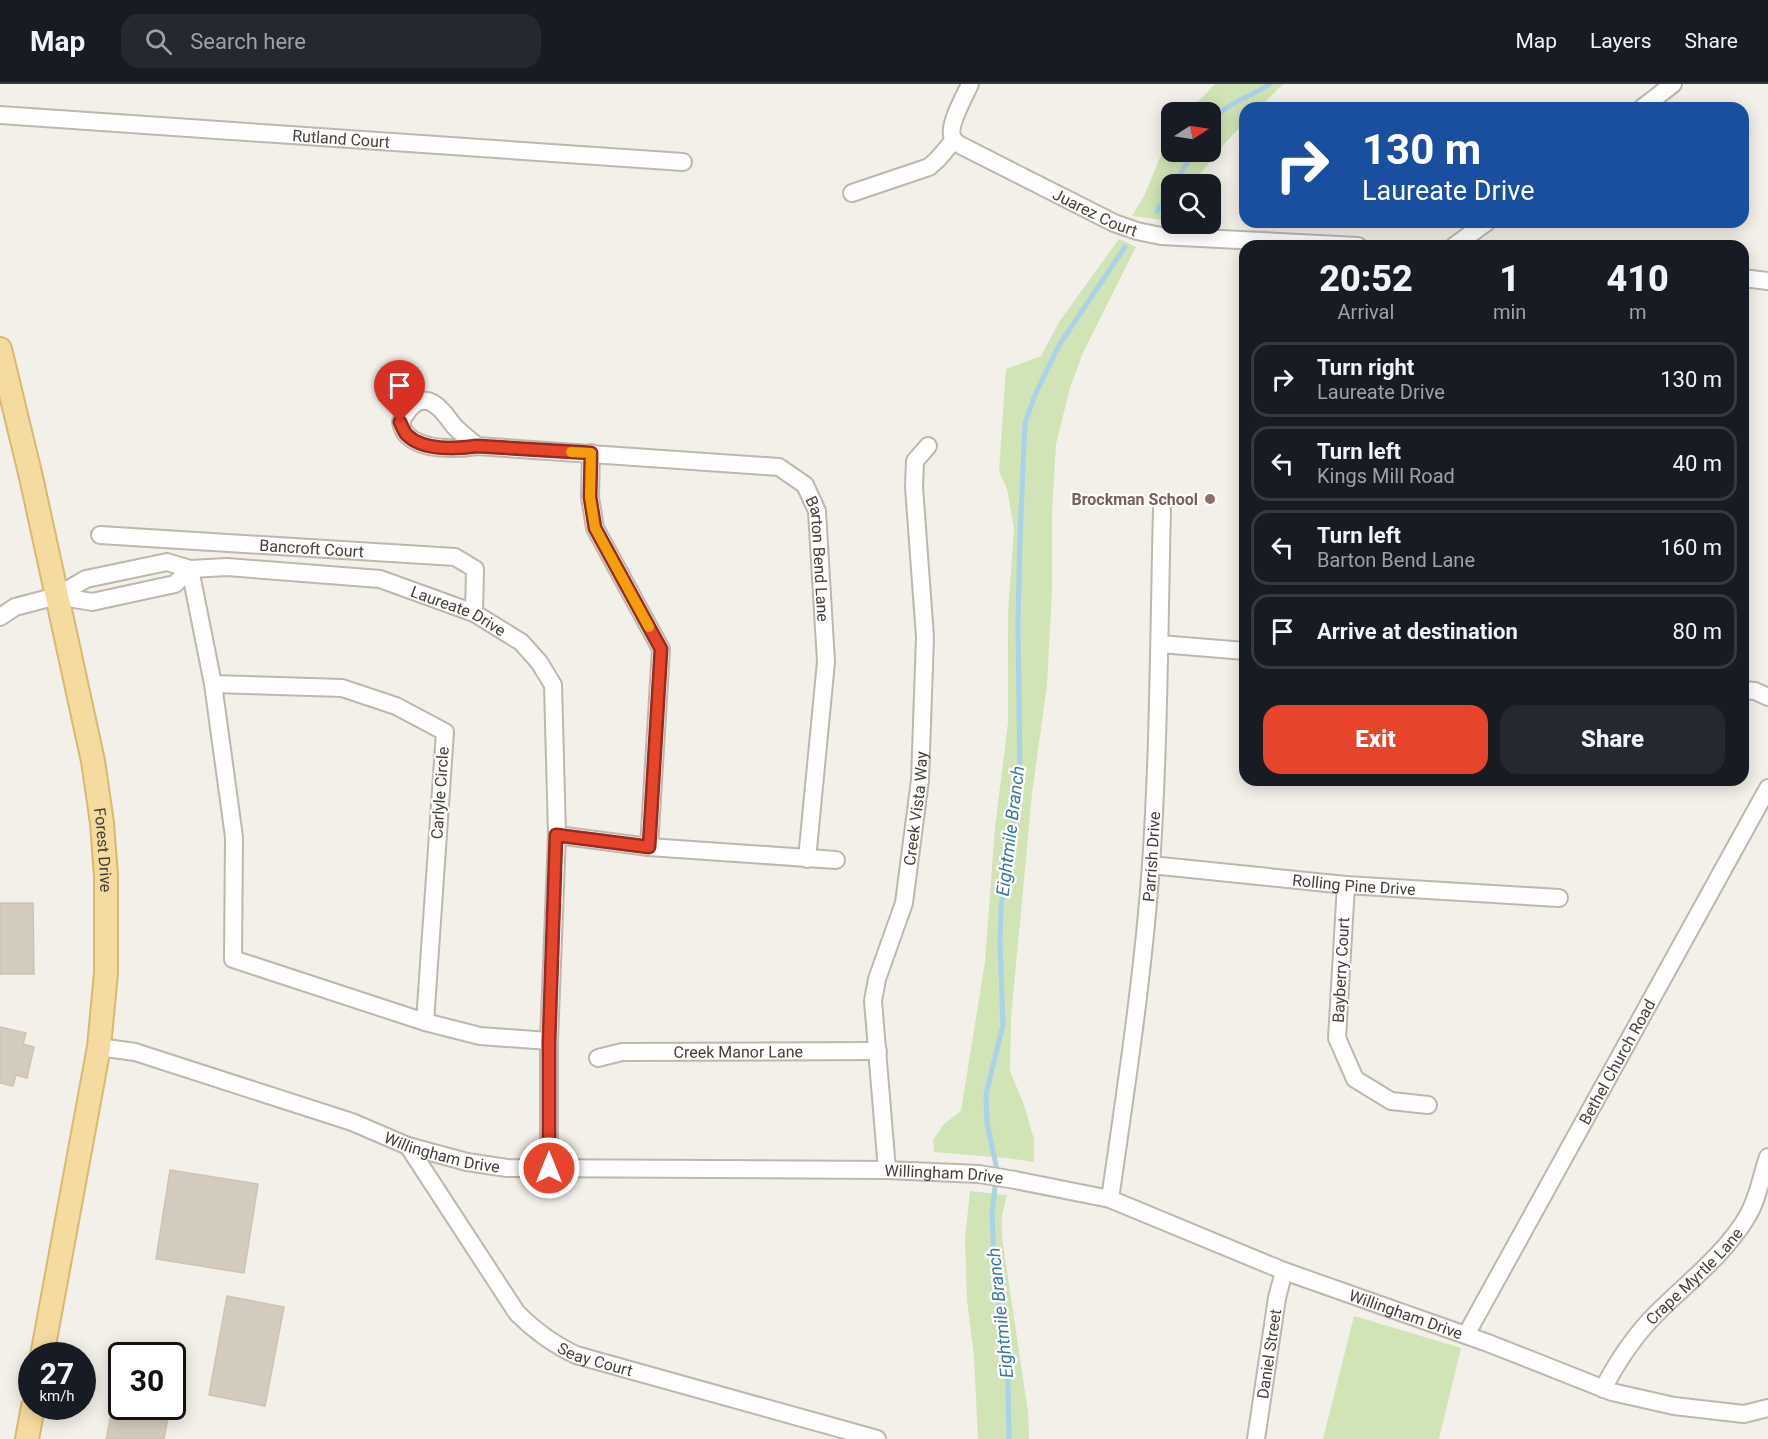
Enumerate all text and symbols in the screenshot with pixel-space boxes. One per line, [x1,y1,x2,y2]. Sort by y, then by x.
search box [121,14,541,68]
text: Map [30,25,85,58]
icon: search [142,25,175,58]
text: Search here [190,29,306,54]
text: Map [1515,29,1557,53]
text: Layers [1590,29,1651,53]
text: Share [1684,29,1738,53]
north arrow [1161,102,1221,162]
map controls [1161,102,1221,234]
text: 130 m [1362,125,1481,174]
street label: Rutland Court [292,126,391,151]
icon: right [1263,126,1341,204]
button: search [1161,174,1221,234]
text: Laureate Drive [1362,175,1535,207]
street label: Juarez Court [1050,184,1140,240]
text: 20:52 [1319,258,1413,300]
text: 1 [1499,258,1520,300]
text: 410 [1607,258,1669,300]
text: Arrival [1338,300,1394,324]
text: min [1493,300,1526,324]
text: m [1629,300,1646,324]
text: Turn right [1317,355,1414,380]
pin [374,360,425,422]
icon: right [1266,363,1299,396]
text: 130 m [1660,367,1722,392]
icon: arrive [383,369,416,402]
text: Laureate Drive [1317,380,1445,404]
text: Turn left [1317,439,1401,464]
icon: left [1266,447,1299,480]
text: 40 m [1673,451,1722,476]
text: Kings Mill Road [1317,464,1455,488]
place label: Brockman School [1071,490,1198,509]
marker: Brockman School [1203,492,1217,506]
street label: Barton Bend Lane [802,493,833,622]
text: Turn left [1317,523,1401,548]
icon: left [1266,531,1299,564]
street label: Bancroft Court [259,535,364,561]
text: 160 m [1660,535,1722,560]
text: Barton Bend Lane [1317,548,1475,572]
street label: Laureate Drive [408,581,509,640]
icon: arrive [1266,615,1299,648]
text: Arrive at destination [1317,619,1518,644]
text: 80 m [1673,619,1722,644]
button: Exit [1263,705,1488,774]
button: Share [1500,705,1725,774]
street label: Carlyle Circle [427,746,453,840]
street label: Creek Vista Way [899,750,931,867]
water label: Eightmile Branch [992,765,1028,897]
street label: Forest Drive [90,806,116,892]
street label: Parrish Drive [1139,811,1164,903]
street label: Rolling Pine Drive [1291,870,1416,899]
street label: Bayberry Court [1329,917,1353,1023]
street label: Bethel Church Road [1575,996,1659,1128]
street label: Creek Manor Lane [674,1042,803,1061]
street label: Willingham Drive [381,1127,501,1176]
position arrow [517,1136,581,1200]
street label: Willingham Drive [884,1160,1005,1187]
street label: Crape Myrtle Lane [1642,1224,1746,1328]
water label: Eightmile Branch [983,1247,1017,1379]
street label: Willingham Drive [1347,1285,1465,1343]
street label: Daniel Street [1253,1308,1285,1400]
street label: Seay Court [554,1338,635,1380]
speed limit sign: 30 [108,1342,186,1420]
text: 27 [40,1356,74,1391]
text: km/h [39,1387,75,1405]

